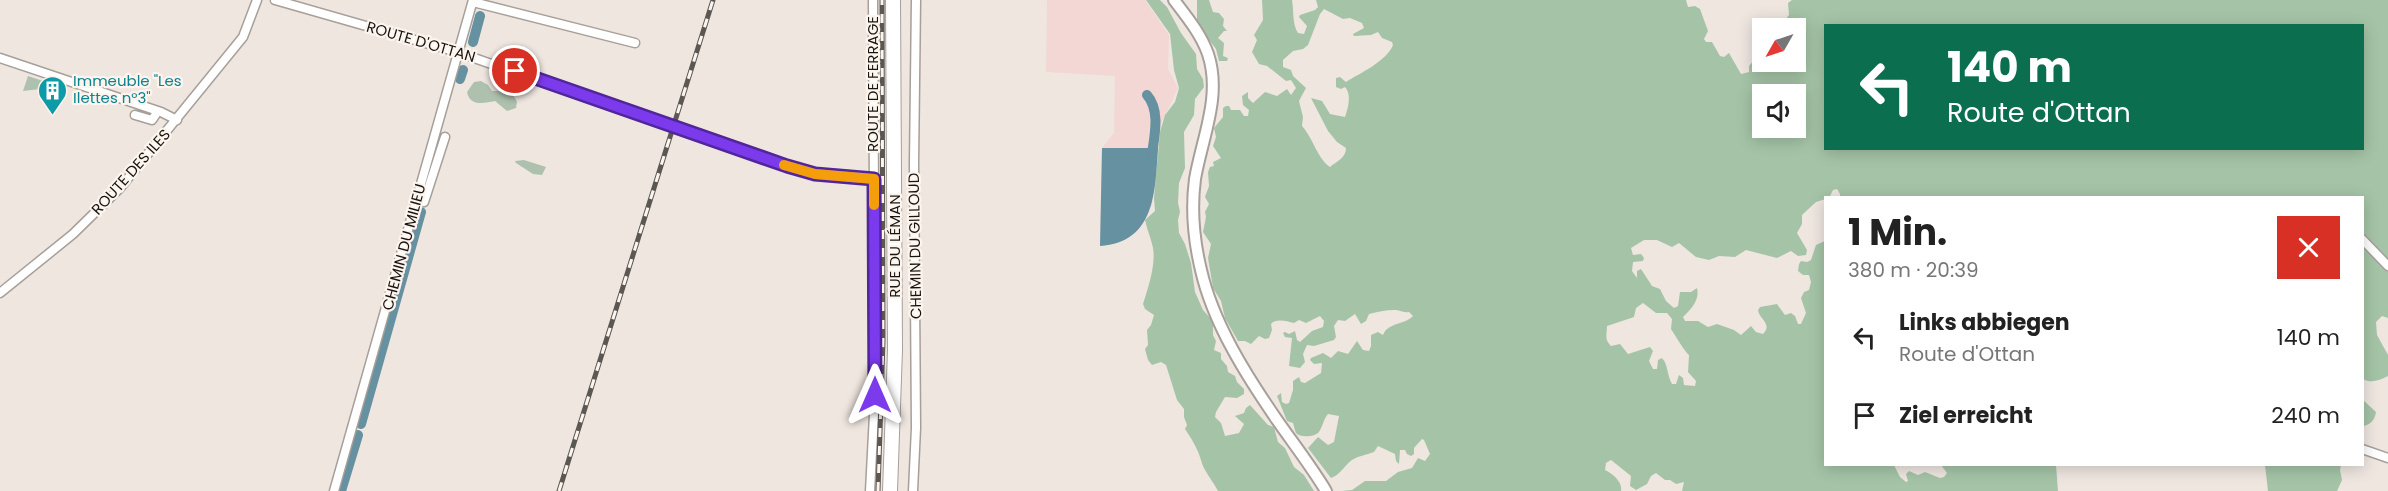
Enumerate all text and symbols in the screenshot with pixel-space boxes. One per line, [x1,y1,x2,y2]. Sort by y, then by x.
street label: ROUTE D'OTTAN [364,16,478,67]
street label: ROUTE DE FERRAGE [862,16,883,152]
north arrow [1752,18,1806,72]
map controls [1752,18,1806,138]
text: 140 m [1947,38,2072,97]
pin [489,45,540,96]
icon: left [1848,48,1926,126]
icon: arrive [498,54,531,87]
place label: Immeuble "Les Ilettes n°3" [73,70,182,108]
building icon: Immeuble "Les Ilettes n°3" [36,74,68,116]
button: sound [1752,84,1806,138]
text: Route d'Ottan [1947,94,2131,131]
street label: ROUTE DES ILES [86,124,175,219]
street label: CHEMIN DU GILLOUD [903,173,926,319]
street label: CHEMIN DU MILIEU [377,181,431,312]
street label: RUE DU LÉMAN [884,194,905,298]
text: 1 Min. [1848,207,1947,258]
button: close [2277,216,2340,279]
text: 380 m · 20:39 [1848,256,1979,284]
text: Links abbiegen [1899,307,2070,338]
icon: left [1848,321,1881,354]
text: 140 m [2277,322,2340,353]
text: Route d'Ottan [1899,340,2035,368]
position arrow [843,363,907,427]
icon: arrive [1848,399,1881,432]
text: Ziel erreicht [1899,400,2033,431]
text: 240 m [2271,400,2340,431]

